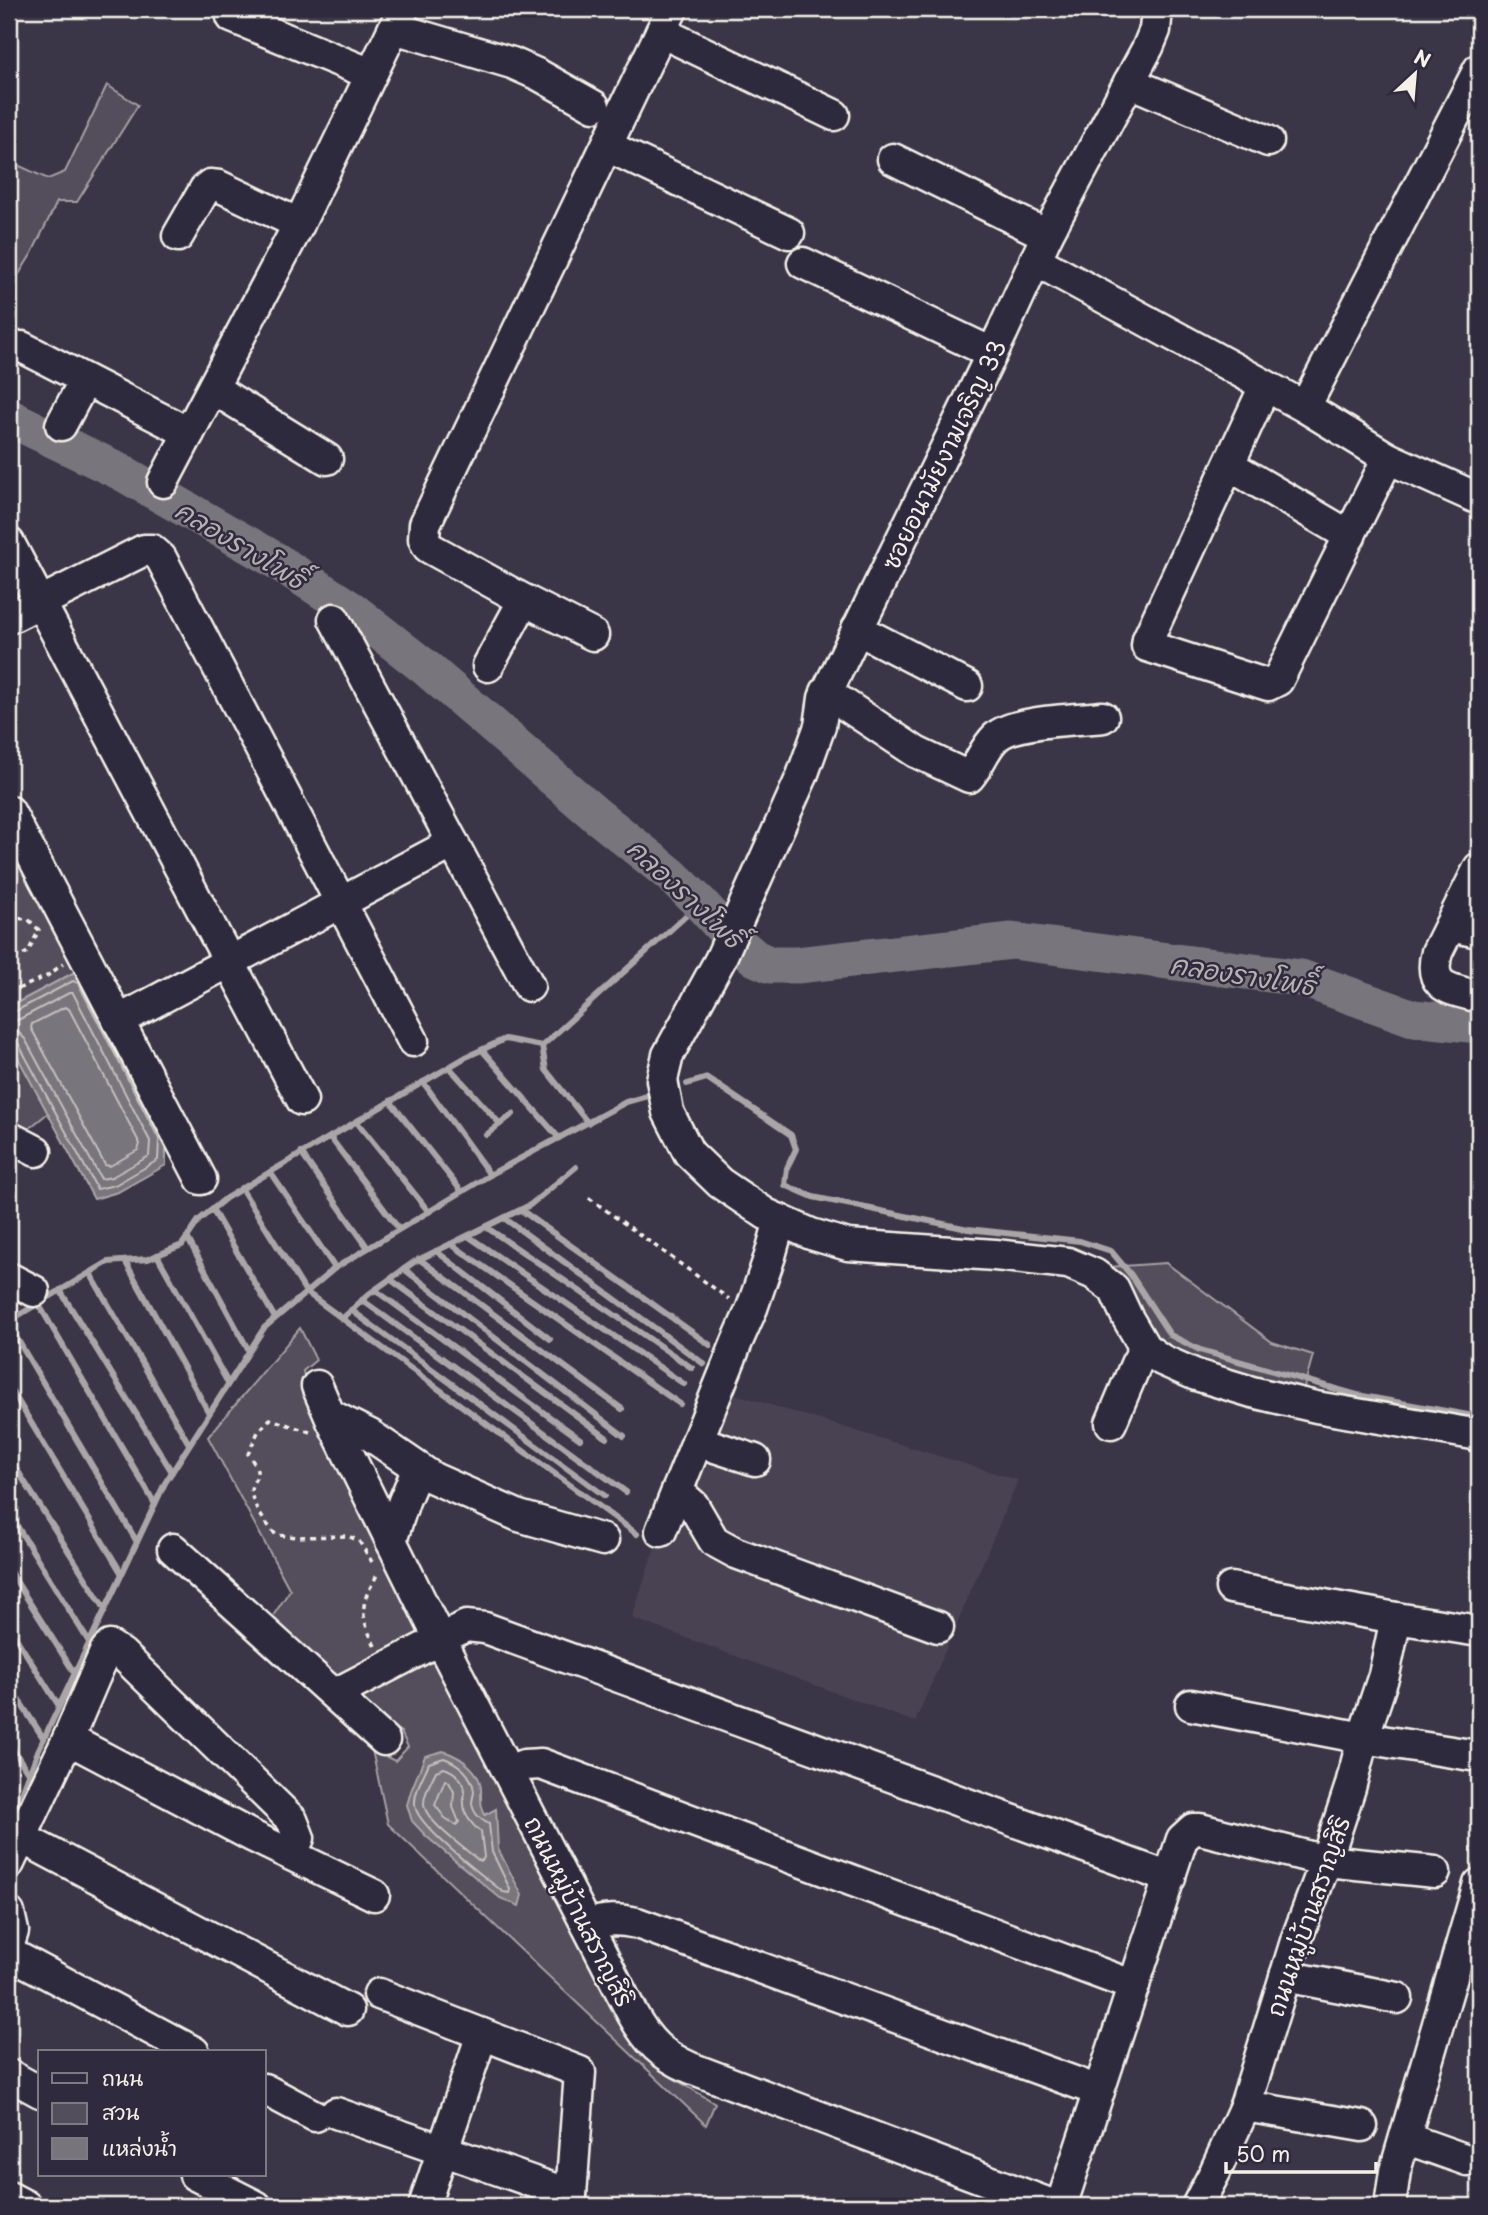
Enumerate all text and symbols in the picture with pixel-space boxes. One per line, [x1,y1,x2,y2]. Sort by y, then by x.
north arrow [1380,38,1450,108]
text: N [1410,42,1436,74]
street label: ซอยอนามัยงามเจริญ 33 [872,333,1014,575]
water label: คลองรางโพธิ์ [168,488,321,602]
water label: คลองรางโพธิ์ [619,828,759,962]
water label: คลองรางโพธิ์ [1168,941,1326,1006]
street label: ถนนหมู่บ้านสราญสิริ [515,1809,644,2014]
street label: ถนนหมู่บ้านสราญสิริ [1256,1811,1360,2022]
legend [38,2050,266,2176]
text: ถนน [102,2061,143,2093]
text: สวน [102,2095,139,2127]
text: แหล่งน้ำ [102,2130,177,2163]
scale bar [1226,2131,1376,2175]
text: 50 m [1236,2137,1290,2169]

